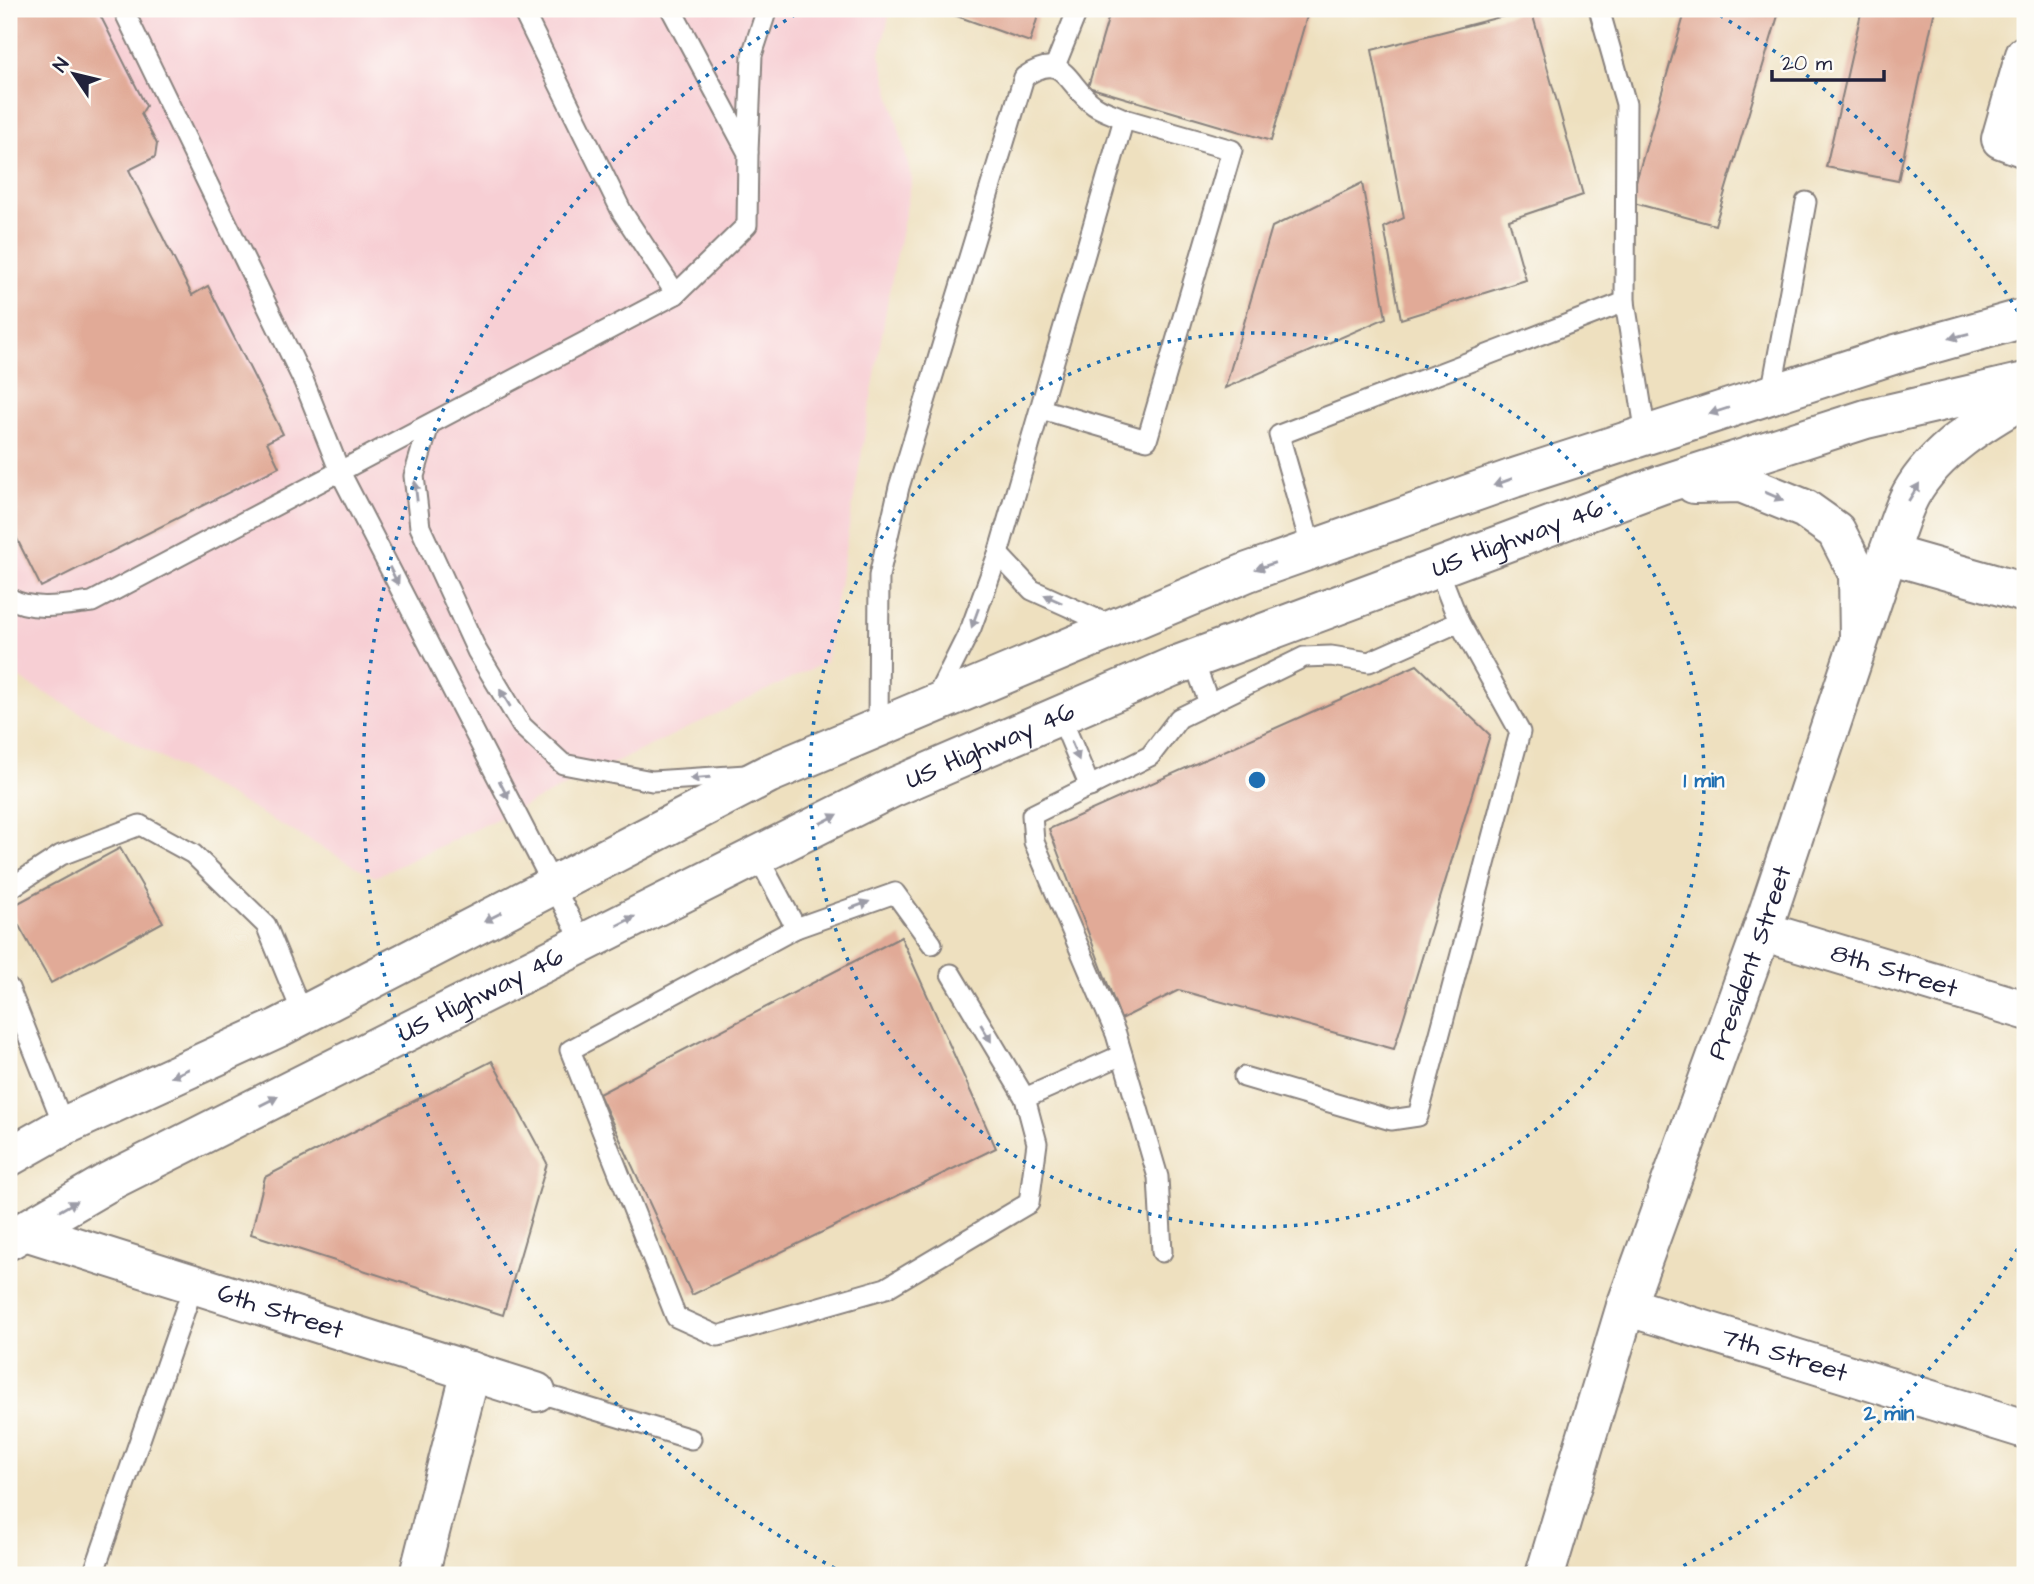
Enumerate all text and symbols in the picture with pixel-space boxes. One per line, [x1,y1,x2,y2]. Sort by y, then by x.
north arrow [38,38,108,108]
scale bar [1772,38,1884,82]
text: 20 m [1782,49,1833,78]
text: N [47,52,76,78]
one-way arrow [1948,331,1970,342]
one-way arrow [1708,406,1729,417]
one-way arrow [1492,477,1513,488]
one-way arrow [410,480,421,502]
one-way arrow [1908,482,1921,501]
street label: US Highway 46 [1427,490,1609,587]
one-way arrow [1764,491,1785,502]
one-way arrow [1255,561,1276,572]
one-way arrow [388,566,400,586]
one-way arrow [1043,593,1063,605]
one-way arrow [969,608,980,629]
one-way arrow [499,688,512,707]
street label: US Highway 46 [900,693,1080,798]
one-way arrow [1070,741,1081,762]
text: 1 min [1683,766,1725,795]
centre of rings [1245,768,1269,792]
one-way arrow [689,773,711,784]
one-way arrow [498,780,510,800]
one-way arrow [819,814,839,825]
street label: President Street [1699,860,1801,1065]
one-way arrow [849,900,870,911]
one-way arrow [483,912,503,923]
one-way arrow [616,916,636,927]
street label: 8th Street [1826,935,1963,1007]
street label: US Highway 46 [392,938,570,1051]
one-way arrow [979,1023,992,1042]
one-way arrow [170,1067,190,1079]
one-way arrow [259,1095,279,1106]
one-way arrow [58,1200,77,1212]
street label: 6th Street [213,1275,349,1348]
street label: 7th Street [1717,1319,1853,1391]
text: 2 min [1863,1399,1915,1428]

